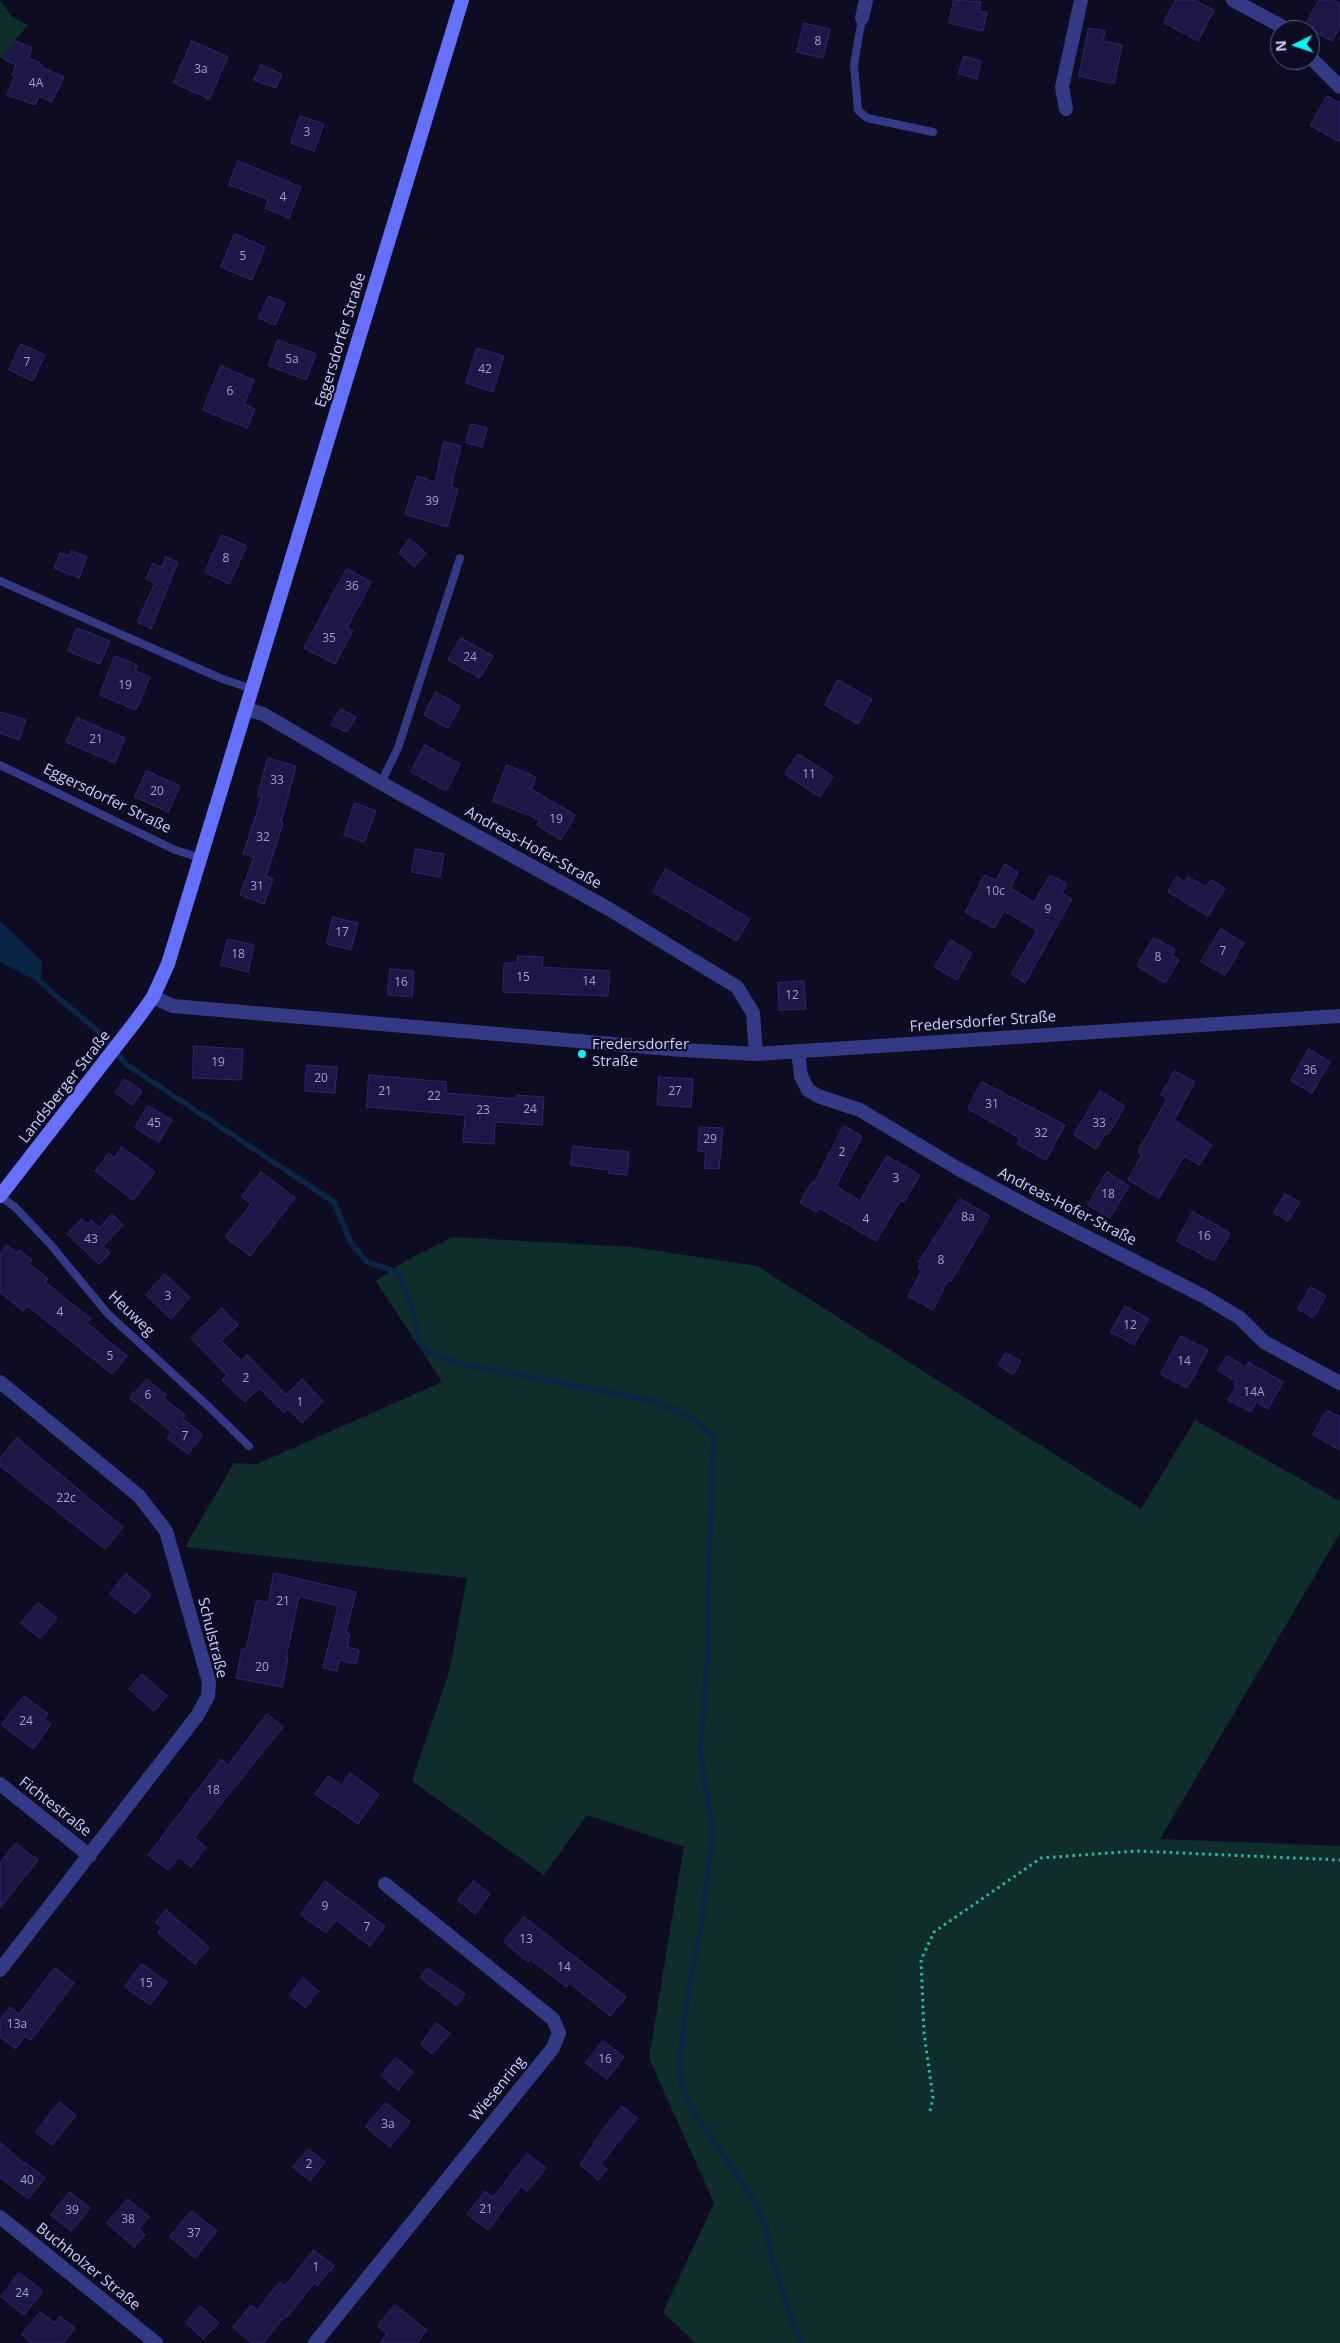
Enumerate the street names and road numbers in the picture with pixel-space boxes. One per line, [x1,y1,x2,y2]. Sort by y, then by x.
street label: Eggersdorfer Straße [312,270,370,410]
street label: Eggersdorfer Straße [40,760,174,838]
street label: Andreas-Hofer-Straße [462,803,604,893]
street label: Fredersdorfer Straße [909,1008,1057,1036]
street label: Landsberger Straße [15,1027,115,1147]
street label: Andreas-Hofer-Straße [995,1164,1139,1250]
street label: Heuweg [104,1288,158,1340]
street label: Schulstraße [193,1596,231,1680]
street label: Fichtestraße [15,1773,95,1841]
street label: Wiesenring [466,2053,530,2125]
street label: Buchholzer Straße [32,2220,144,2314]

